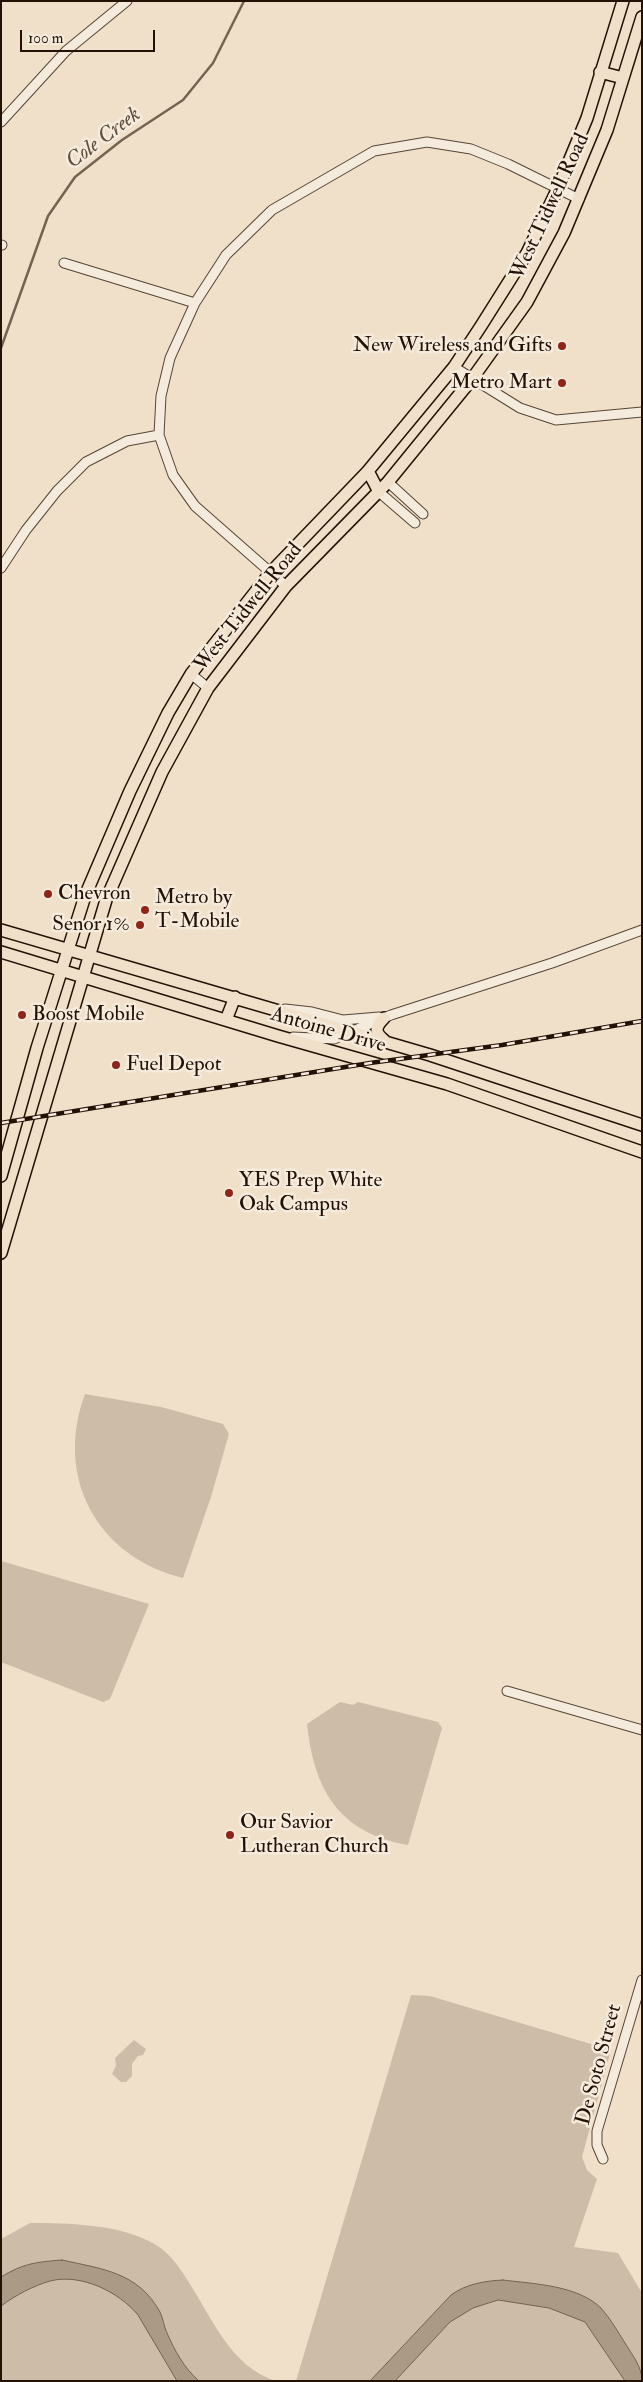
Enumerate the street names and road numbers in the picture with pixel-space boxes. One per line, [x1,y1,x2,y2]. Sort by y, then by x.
street label: West Tidwell Road [506,130,596,284]
street label: West Tidwell Road [189,539,309,677]
street label: Antoine Drive [268,1003,388,1059]
street label: De Soto Street [572,2002,628,2128]

